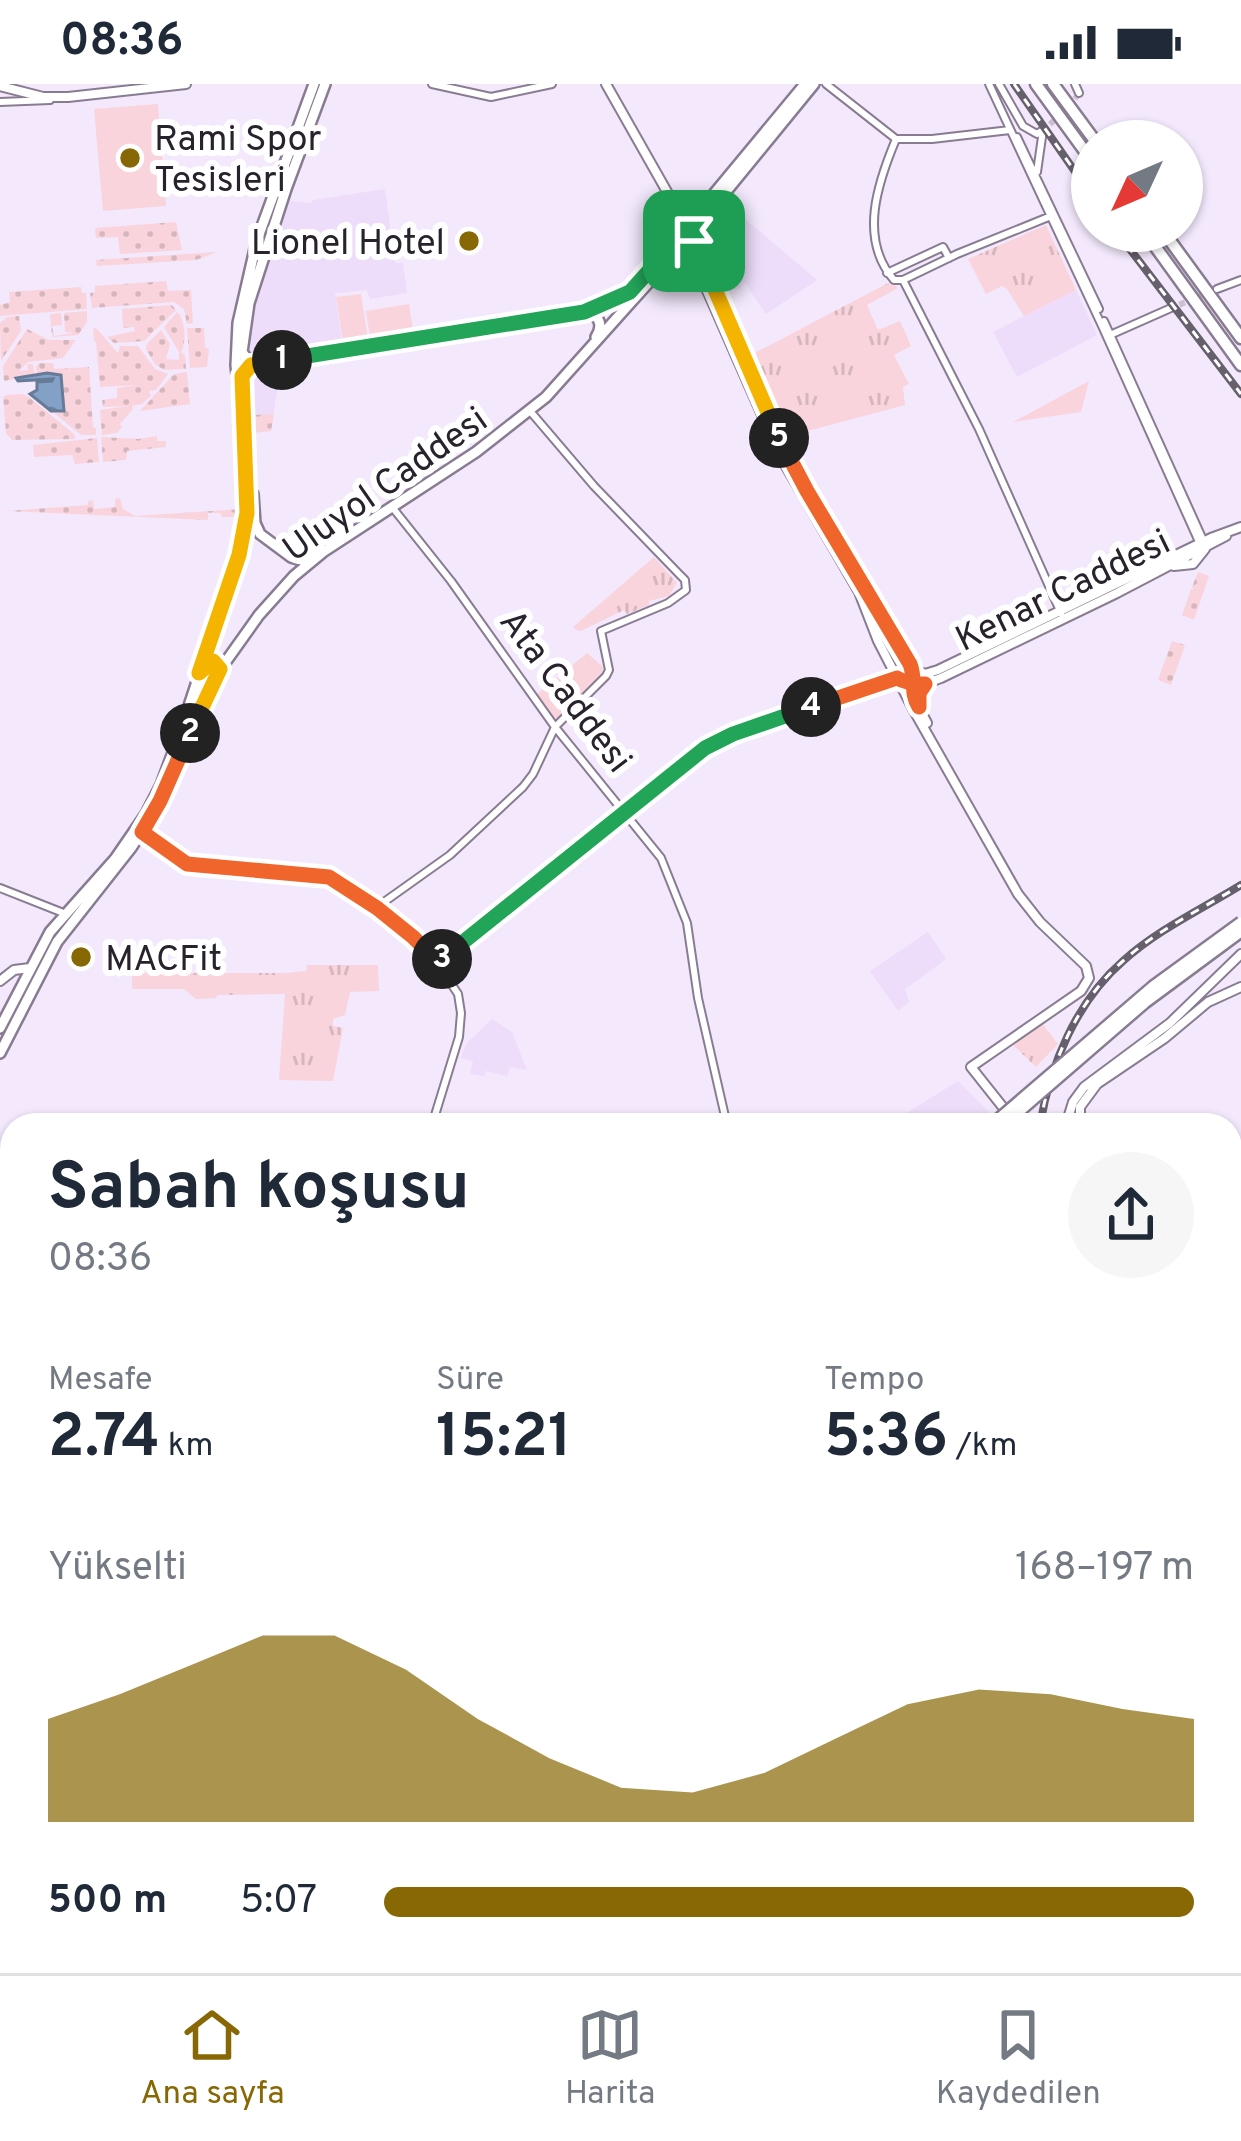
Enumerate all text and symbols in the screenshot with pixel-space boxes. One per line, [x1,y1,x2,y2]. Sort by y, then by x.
text: 08:36 [60,14,183,71]
place label: Rami Spor Tesisleri [154,118,321,205]
north arrow [1071,120,1203,252]
map controls [1071,120,1203,252]
marker: Rami Spor Tesisleri [117,145,143,171]
pin [643,190,745,292]
icon: arrive [661,208,727,274]
place label: Lionel Hotel [251,222,445,268]
marker: Lionel Hotel [456,228,482,254]
pin: 1 [252,330,312,390]
text: 1 [275,339,289,381]
street label: Uluyol Caddesi [275,399,498,574]
pin: 5 [749,408,809,468]
text: 5 [769,417,789,459]
street label: Kenar Caddesi [949,521,1179,664]
street label: Ata Caddesi [487,602,640,783]
pin: 4 [781,677,841,737]
text: 4 [800,686,822,728]
pin: 2 [160,703,220,763]
text: 2 [180,712,200,754]
pin: 3 [412,929,472,989]
place label: MACFit [105,938,222,984]
text: 3 [432,938,452,980]
marker: MACFit [68,944,94,970]
text: Sabah koşusu [48,1149,470,1232]
button: share [1068,1152,1194,1278]
text: 08:36 [48,1236,152,1285]
text: Mesafe [48,1360,152,1402]
text: Süre [436,1360,504,1402]
text: Tempo [824,1360,924,1402]
text: 2.74 [48,1402,160,1478]
text: 15:21 [436,1402,572,1478]
text: 5:36 [824,1402,948,1478]
text: km [160,1426,213,1468]
text: /km [948,1426,1017,1468]
text: Yükselti [48,1545,187,1594]
text: 168–197 m [1015,1545,1194,1594]
text: 500 m [48,1878,167,1927]
text: 5:07 [240,1878,317,1927]
tab: Ana sayfa [140,2002,285,2116]
tab: Harita [565,2002,655,2116]
tab: Kaydedilen [936,2002,1101,2116]

